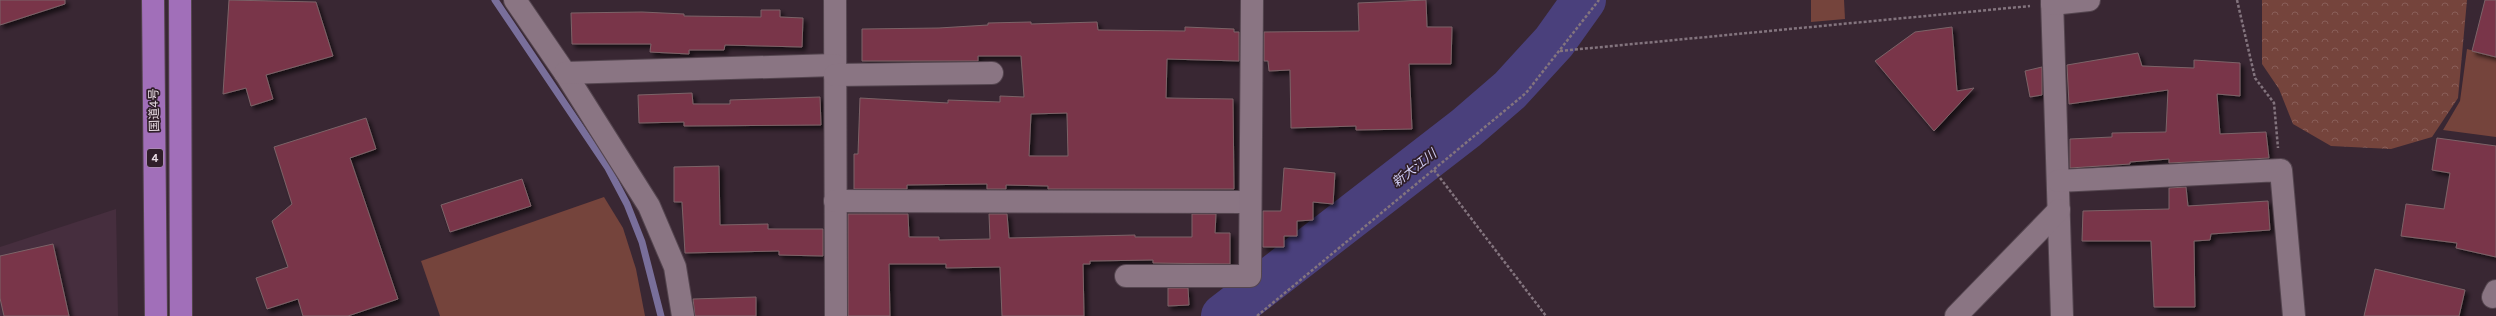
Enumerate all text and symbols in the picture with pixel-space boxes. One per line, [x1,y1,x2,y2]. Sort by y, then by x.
street label: 国道4号 [147,88,161,132]
water label: 新大江川 [1389,145,1441,190]
road number: 4 [147,149,163,167]

